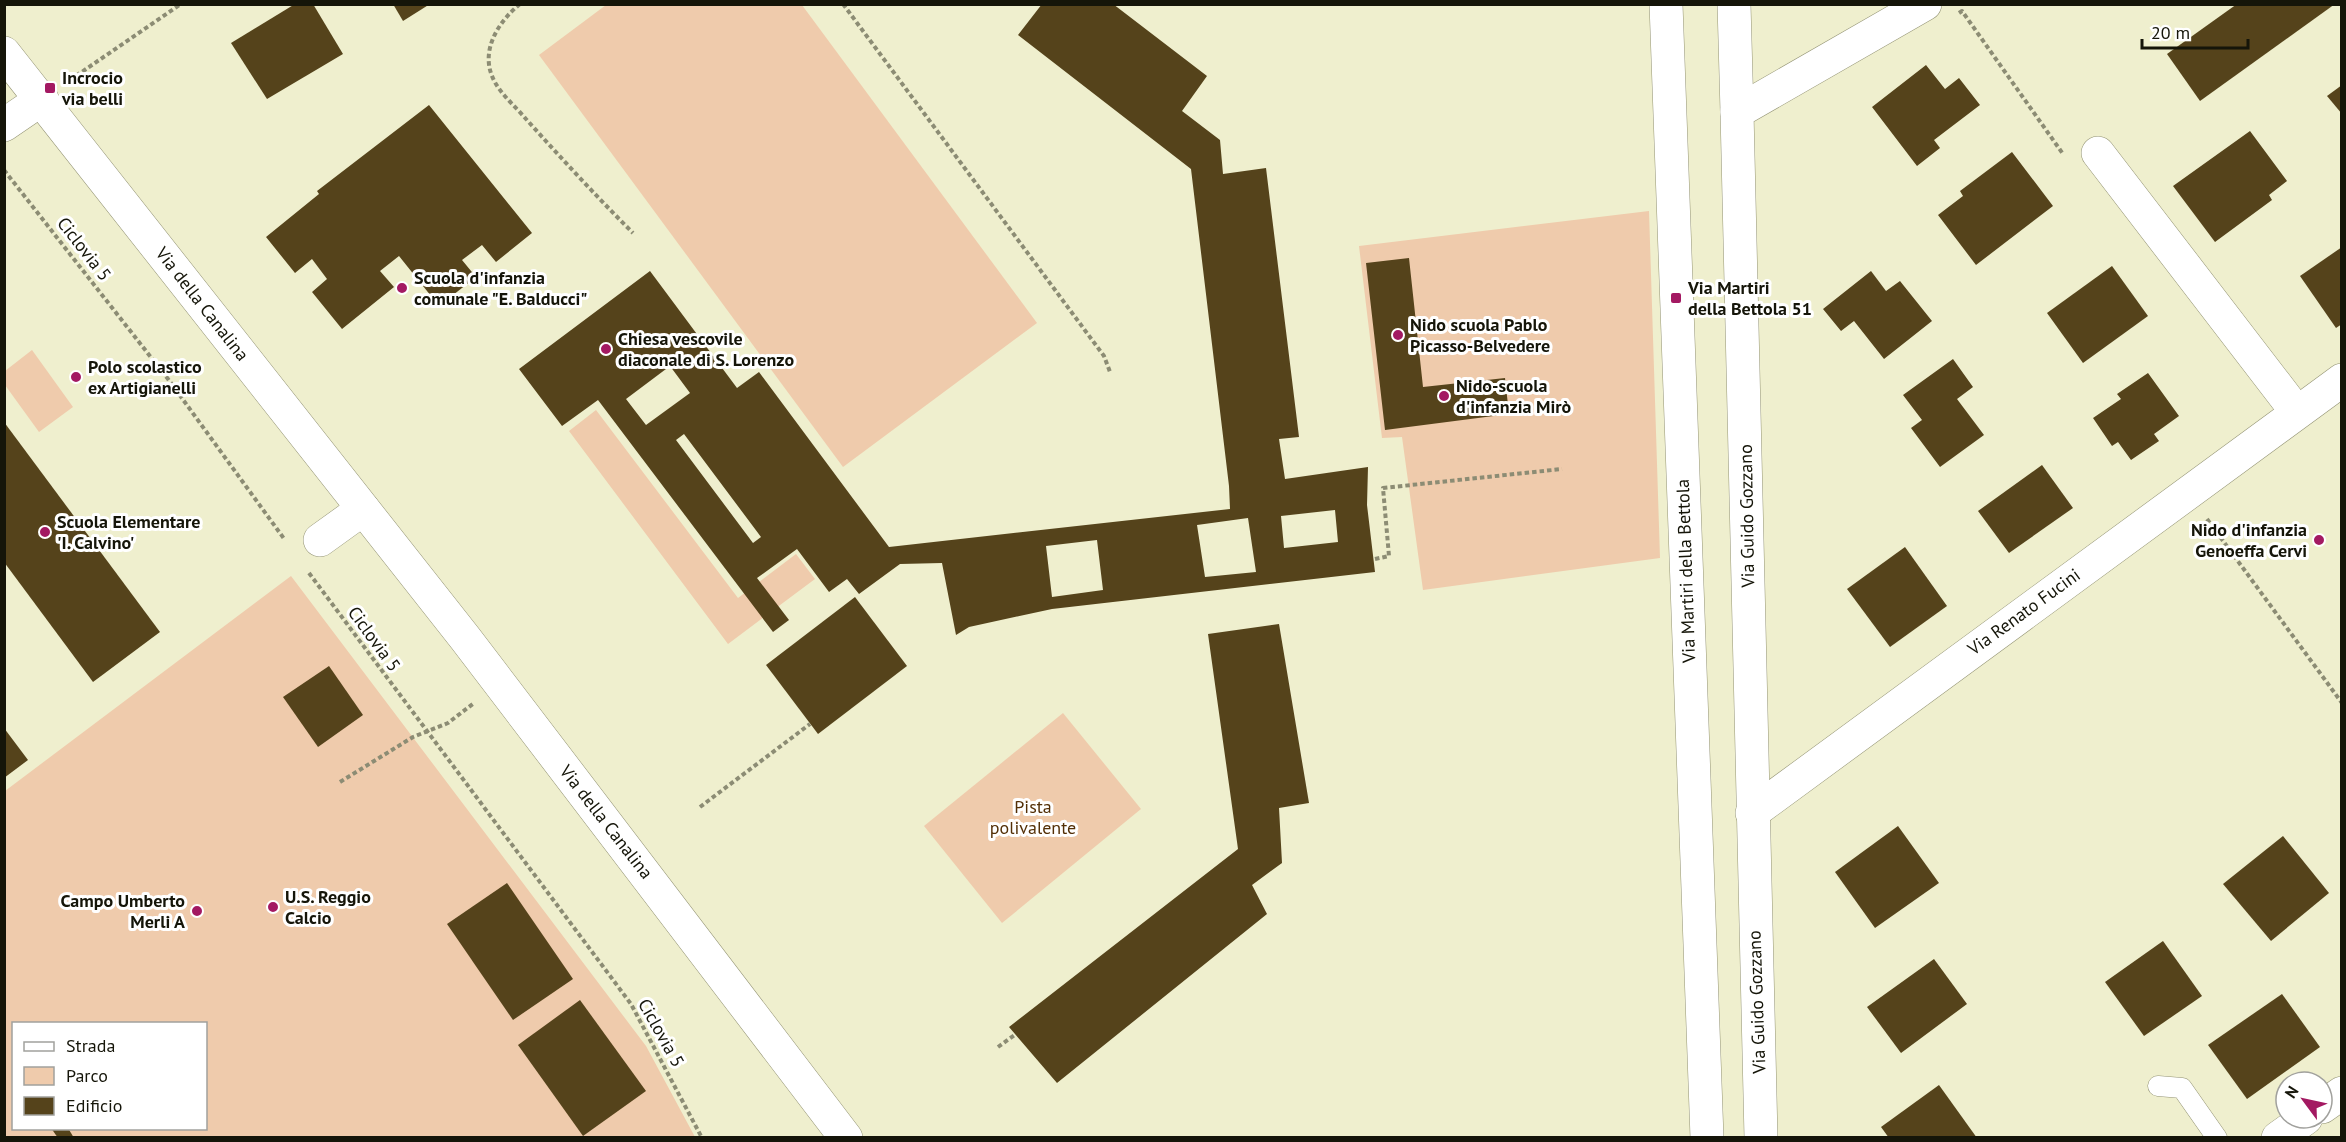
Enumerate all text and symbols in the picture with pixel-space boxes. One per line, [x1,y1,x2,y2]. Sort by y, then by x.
scale bar [2142,12,2248,50]
text: 20 m [2151,21,2190,44]
place label: Incrocio via belli [61,66,123,110]
marker: Incrocio via belli [43,81,57,95]
street label: Ciclovia 5 [52,212,117,285]
street label: Via della Canalina [150,241,254,365]
place label: Scuola d'infanzia comunale "E. Balducci" [414,266,588,310]
place label: Via Martiri della Bettola 51 [1687,276,1812,320]
marker: Scuola d'infanzia comunale "E. Balducci" [395,281,409,295]
marker: Via Martiri della Bettola 51 [1669,291,1683,305]
place label: Nido scuola Pablo Picasso-Belvedere [1410,313,1550,357]
place label: Chiesa vescovile diaconale di S. Lorenzo [618,327,794,371]
marker: Nido scuola Pablo Picasso-Belvedere [1391,328,1405,342]
marker: Chiesa vescovile diaconale di S. Lorenzo [599,342,613,356]
place label: Polo scolastico ex Artigianelli [88,355,202,399]
marker: Polo scolastico ex Artigianelli [69,370,83,384]
place label: Nido-scuola d'infanzia Mirò [1456,374,1572,418]
marker: Nido-scuola d'infanzia Mirò [1437,389,1451,403]
street label: Via Guido Gozzano [1734,444,1759,589]
street label: Via Martiri della Bettola [1671,479,1700,664]
place label: Scuola Elementare 'I. Calvino' [57,510,200,554]
place label: Nido d'infanzia Genoeffa Cervi [2191,518,2307,562]
marker: Scuola Elementare 'I. Calvino' [38,525,52,539]
marker: Nido d'infanzia Genoeffa Cervi [2312,533,2326,547]
street label: Via Renato Fucini [1962,563,2084,661]
street label: Ciclovia 5 [343,602,406,676]
street label: Via della Canalina [554,759,658,883]
park label: Pista polivalente [990,795,1076,839]
place label: U.S. Reggio Calcio [285,885,371,929]
place label: Campo Umberto Merli A [60,889,185,933]
marker: U.S. Reggio Calcio [266,900,280,914]
marker: Campo Umberto Merli A [190,904,204,918]
street label: Via Guido Gozzano [1743,930,1771,1075]
street label: Ciclovia 5 [633,994,690,1071]
legend [12,1022,207,1130]
text: Strada [66,1034,115,1057]
text: Parco [66,1064,108,1087]
north arrow [2274,1070,2334,1130]
text: N [2280,1082,2303,1102]
text: Edificio [66,1094,122,1117]

